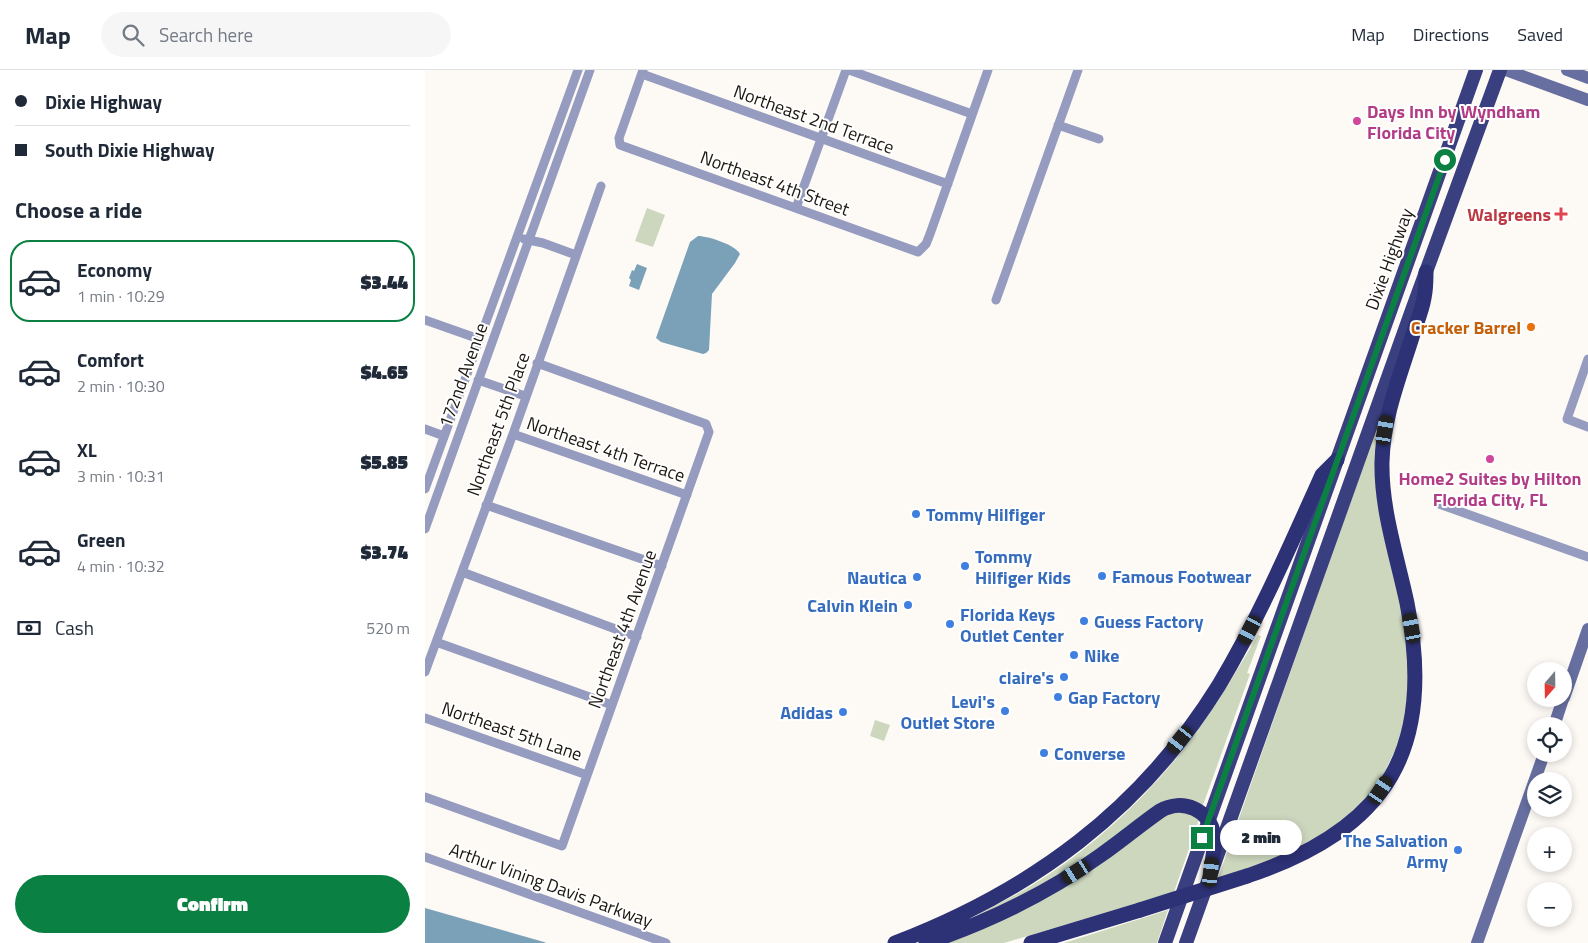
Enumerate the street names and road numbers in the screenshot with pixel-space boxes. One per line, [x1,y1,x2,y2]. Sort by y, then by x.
street label: Northeast 2nd Terrace [730,77,898,161]
street label: Northeast 4th Street [697,143,854,223]
street label: Dixie Highway [1358,204,1420,314]
street label: 172nd Avenue [432,319,494,431]
street label: Northeast 5th Place [459,348,537,500]
street label: Northeast 4th Terrace [523,409,689,489]
street label: Northeast 4th Avenue [581,546,663,712]
street label: Northeast 5th Lane [438,694,586,768]
street label: Arthur Vining Davis Parkway [445,836,657,935]

